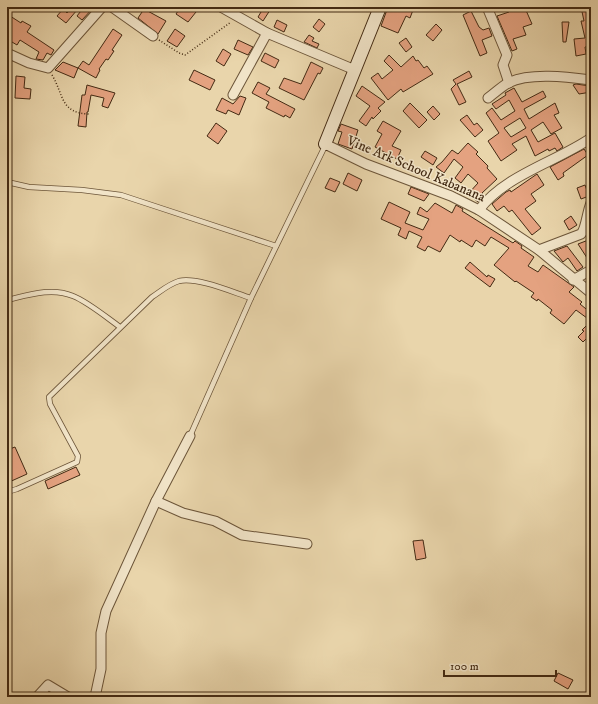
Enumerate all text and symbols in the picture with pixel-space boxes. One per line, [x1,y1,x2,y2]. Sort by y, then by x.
street label: Vine Ark School Kabanana [343,131,488,206]
scale bar [444,652,556,678]
text: 100 m [450,659,479,674]

